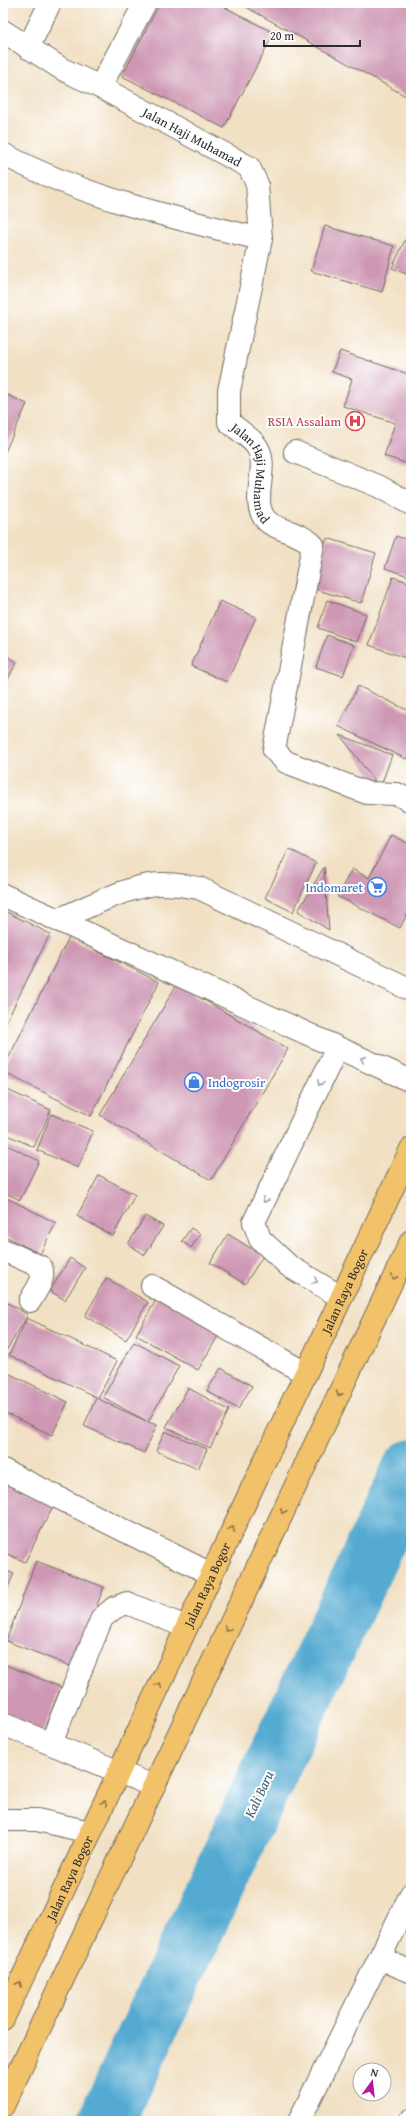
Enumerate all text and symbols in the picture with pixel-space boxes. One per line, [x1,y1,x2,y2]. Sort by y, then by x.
scale bar [264,22,360,48]
text: 20 m [270,27,294,44]
street label: Jalan Haji Muhamad [138,101,245,171]
hospital icon: RSIA Assalam [344,410,366,432]
place label: RSIA Assalam [268,412,341,431]
street label: Jalan Haji Muhamad [226,417,275,528]
supermarket icon: Indomaret [366,876,388,898]
place label: Indomaret [306,878,363,897]
one-way arrow [359,1056,367,1064]
shop icon: Indogrosir [183,1071,205,1093]
place label: Indogrosir [208,1073,266,1092]
one-way arrow [317,1078,325,1086]
one-way arrow [262,1196,270,1204]
street label: Jalan Raya Bogor [315,1245,373,1338]
one-way arrow [391,1272,399,1280]
one-way arrow [311,1277,318,1284]
one-way arrow [336,1390,344,1397]
one-way arrow [280,1507,288,1515]
one-way arrow [227,1526,235,1534]
street label: Jalan Raya Bogor [178,1538,235,1632]
one-way arrow [224,1625,232,1632]
one-way arrow [154,1682,162,1689]
water label: Kali Baru [239,1767,279,1822]
one-way arrow [99,1799,107,1807]
street label: Jalan Raya Bogor [40,1832,98,1925]
one-way arrow [14,1981,22,1988]
north arrow [352,2062,392,2102]
text: N [369,2064,381,2081]

